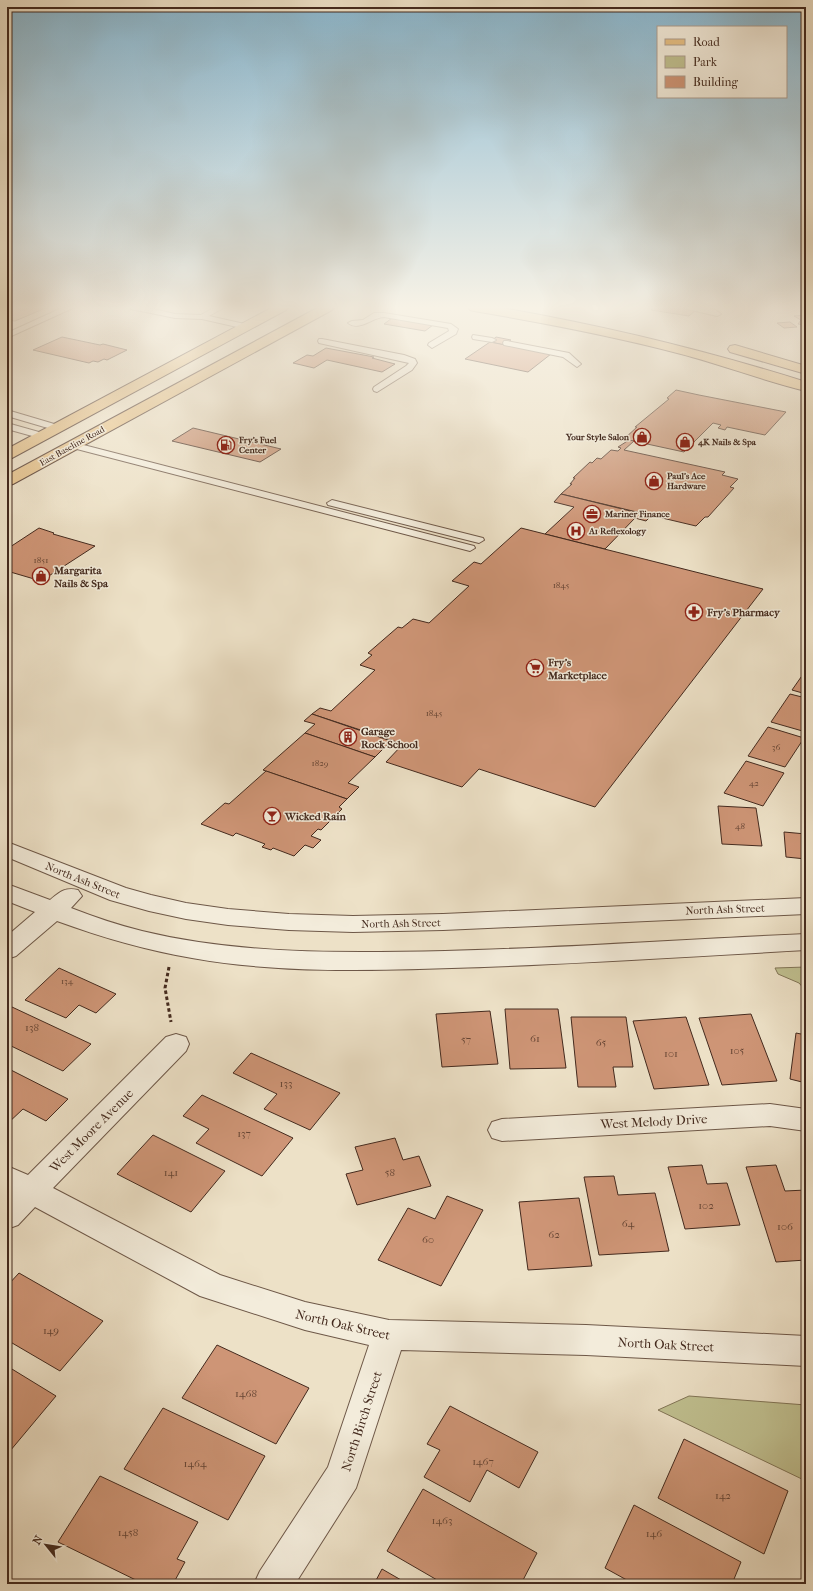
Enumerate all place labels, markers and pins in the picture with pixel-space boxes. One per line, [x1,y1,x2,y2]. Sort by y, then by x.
shop icon: Your Style Salon [632,427,652,447]
place label: Your Style Salon [565,432,630,443]
shop icon: 4K Nails & Spa [675,432,695,452]
fuel station icon: Fry's Fuel Center [216,435,236,455]
place label: Fry's Fuel Center [238,435,277,455]
place label: 4K Nails & Spa [697,437,757,448]
shop icon: Paul's Ace Hardware [644,471,664,491]
place label: Paul's Ace Hardware [667,471,706,491]
office icon: Mariner Finance [582,504,602,524]
place label: Mariner Finance [604,509,670,519]
hospital icon: A1 Reflexology [566,521,586,541]
place label: A1 Reflexology [588,526,647,537]
place label: Margarita Nails & Spa [53,564,109,590]
shop icon: Margarita Nails & Spa [31,566,51,586]
pharmacy icon: Fry's Pharmacy [684,602,704,622]
place label: Fry's Pharmacy [706,606,781,619]
place label: Fry's Marketplace [547,656,607,682]
supermarket icon: Fry's Marketplace [525,658,545,678]
place label: Garage Rock School [361,725,419,751]
building icon: Garage Rock School [338,727,358,747]
bar icon: Wicked Rain [262,806,282,826]
place label: Wicked Rain [284,810,347,823]

